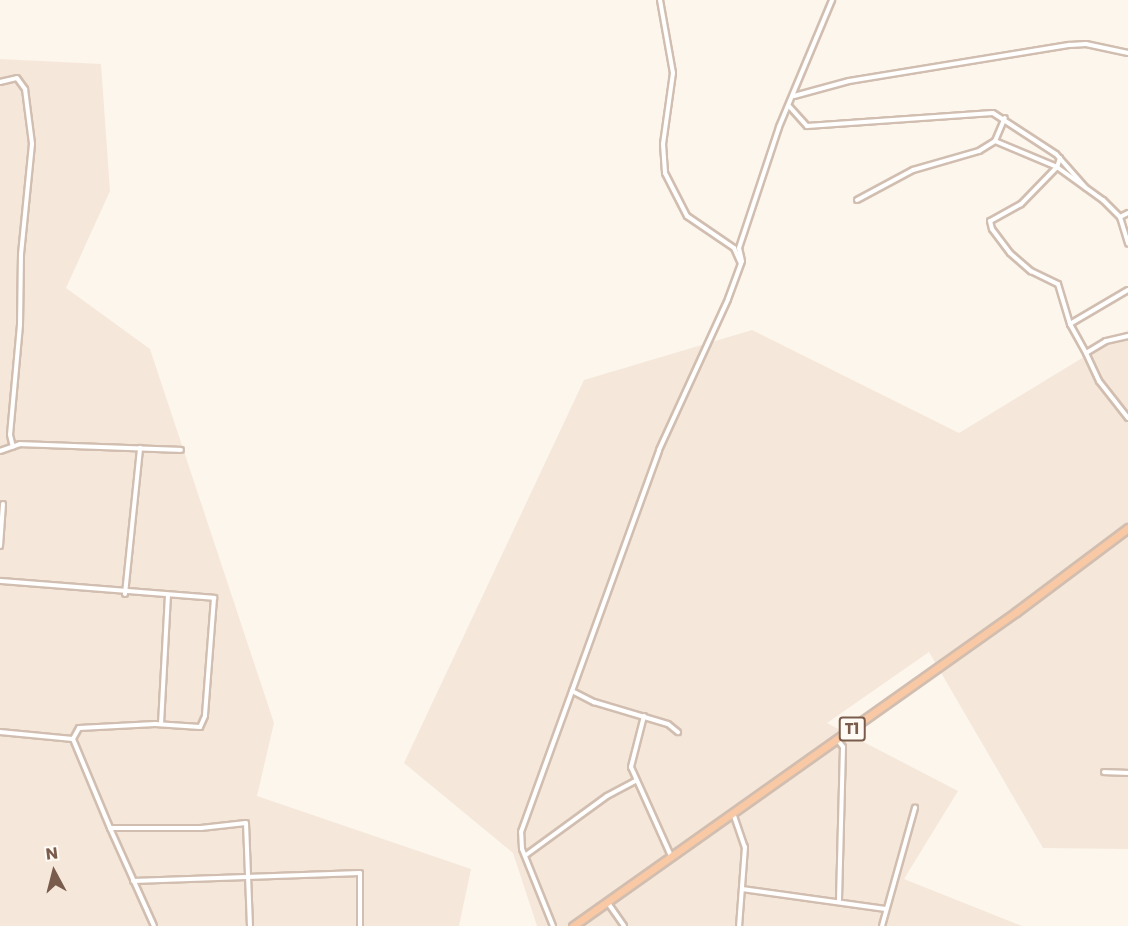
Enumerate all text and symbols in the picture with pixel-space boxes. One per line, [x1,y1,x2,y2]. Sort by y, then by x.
road number: T1 [838,717,866,741]
text: N [44,841,59,866]
north arrow [24,842,84,902]

